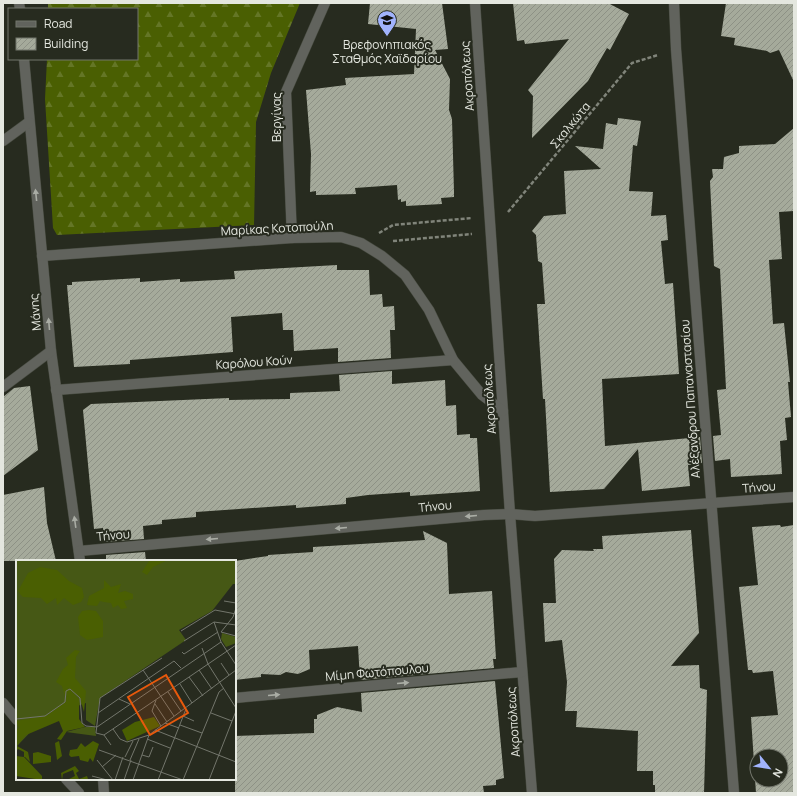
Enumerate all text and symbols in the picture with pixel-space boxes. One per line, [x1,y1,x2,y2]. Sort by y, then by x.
legend [8,8,138,60]
school or university icon: Βρεφονηπιακός Σταθμός Χαϊδαρίου [376,9,398,37]
text: Road [44,15,72,32]
text: Building [44,35,88,52]
place label: Βρεφονηπιακός Σταθμός Χαϊδαρίου [332,36,442,67]
street label: Ακροπόλεως [456,40,478,112]
street label: Βεργίνας [268,92,285,142]
street label: Σκαλκώτα [546,98,594,152]
one-way arrow [33,189,40,201]
street label: Μαρίκας Κοτοπούλη [220,217,334,239]
street label: Μάνης [25,292,45,331]
one-way arrow [46,318,52,330]
street label: Αλέξανδρου Παπαναστασίου [676,319,704,479]
street label: Καρόλου Κούν [215,351,293,373]
street label: Ακροπόλεως [478,363,500,435]
street label: Τήνου [742,477,776,497]
street label: Τήνου [418,496,453,516]
one-way arrow [465,513,477,519]
one-way arrow [72,516,78,528]
one-way arrow [335,524,347,531]
street label: Τήνου [96,525,131,545]
one-way arrow [206,536,218,543]
inset map [16,560,236,780]
street label: Μίμη Φωτόπουλου [325,659,429,685]
one-way arrow [397,680,409,686]
street label: Ακροπόλεως [502,686,524,758]
one-way arrow [268,691,280,698]
north arrow [749,748,789,788]
text: N [770,766,787,781]

